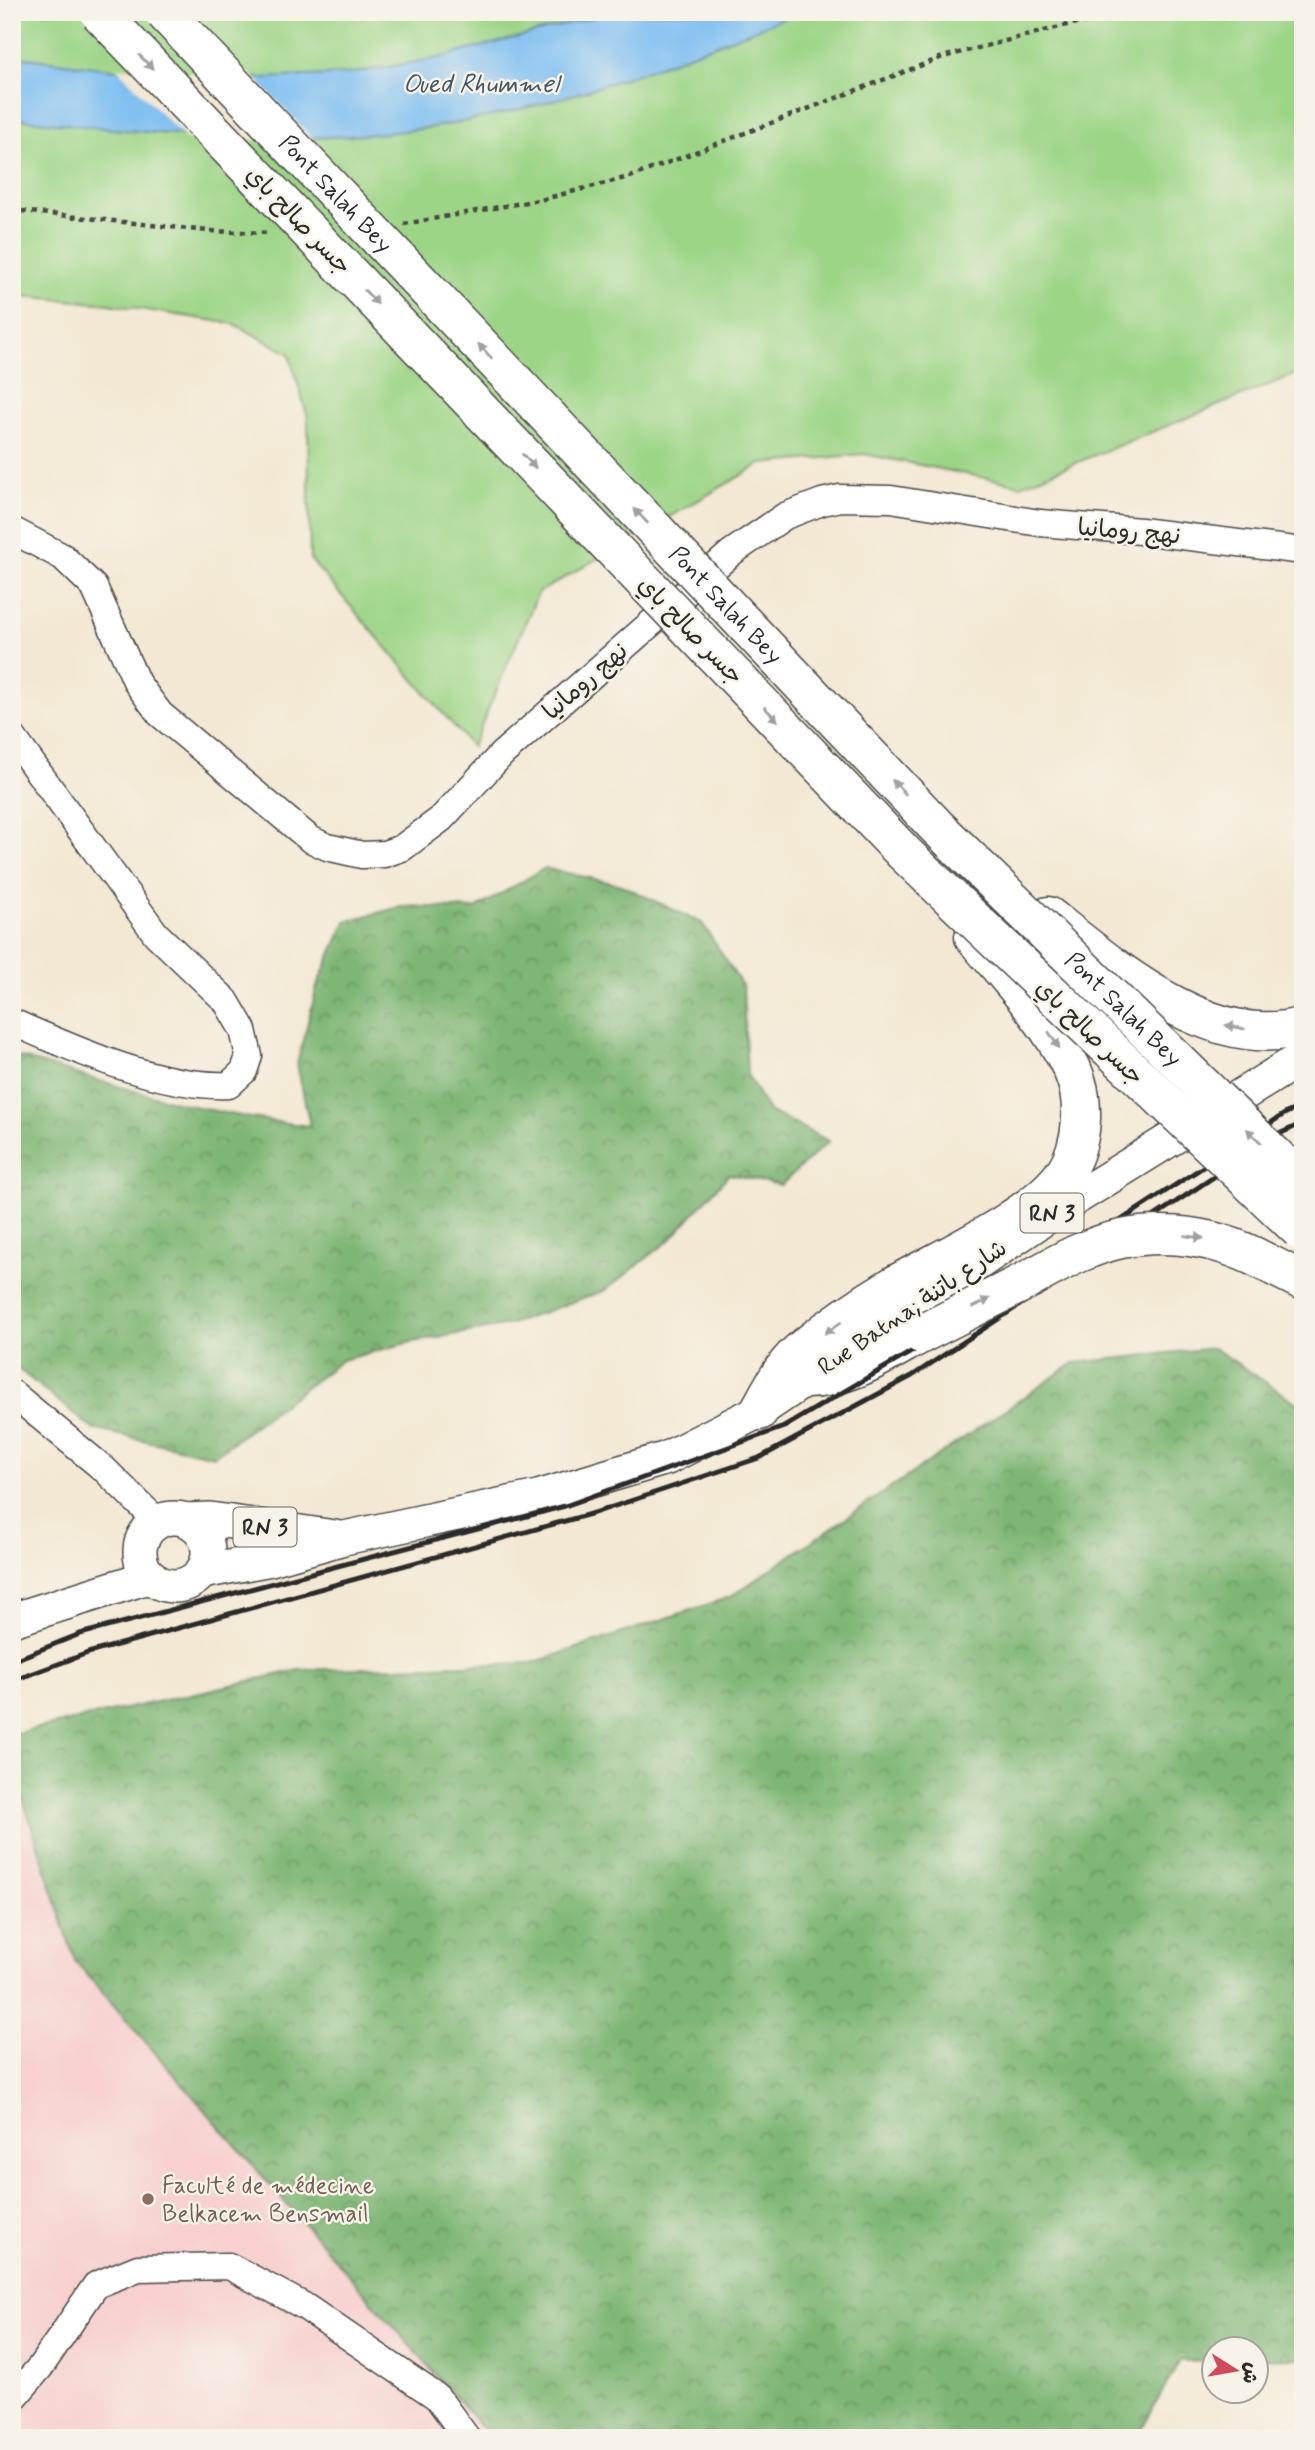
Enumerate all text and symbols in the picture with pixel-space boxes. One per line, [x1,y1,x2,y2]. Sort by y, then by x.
one-way arrow [138,53,155,70]
water label: Oued Rhummel [403,68,563,102]
street label: Pont Salah Bey [271,129,399,260]
street label: جسر صالح باي [238,160,358,282]
one-way arrow [363,288,380,305]
one-way arrow [477,343,493,360]
one-way arrow [520,452,536,469]
one-way arrow [634,508,650,525]
street label: نهج رومانيا [1076,513,1182,552]
street label: Pont Salah Bey [662,540,789,672]
street label: جسر صالح باي [630,570,750,692]
street label: نهج رومانيا [537,636,635,728]
one-way arrow [763,705,779,722]
one-way arrow [891,779,908,796]
street label: Pont Salah Bey [1057,946,1188,1074]
street label: جسر صالح باي [1028,973,1150,1093]
one-way arrow [1224,1021,1246,1032]
one-way arrow [1047,1030,1060,1049]
one-way arrow [1246,1128,1263,1144]
road number: RN 3 [1020,1194,1084,1232]
one-way arrow [1183,1232,1205,1243]
street label: Rue Batna; شارع باتنة [812,1233,1013,1383]
one-way arrow [972,1298,992,1310]
one-way arrow [823,1321,843,1334]
road number: RN 3 [233,1508,296,1546]
place label: Faculté de médecine Belkacem Bensmail [162,2171,374,2230]
marker: Faculté de médecine Belkacem Bensmail [140,2191,156,2207]
north arrow [1200,2334,1270,2404]
text: ش [1236,2360,1264,2386]

